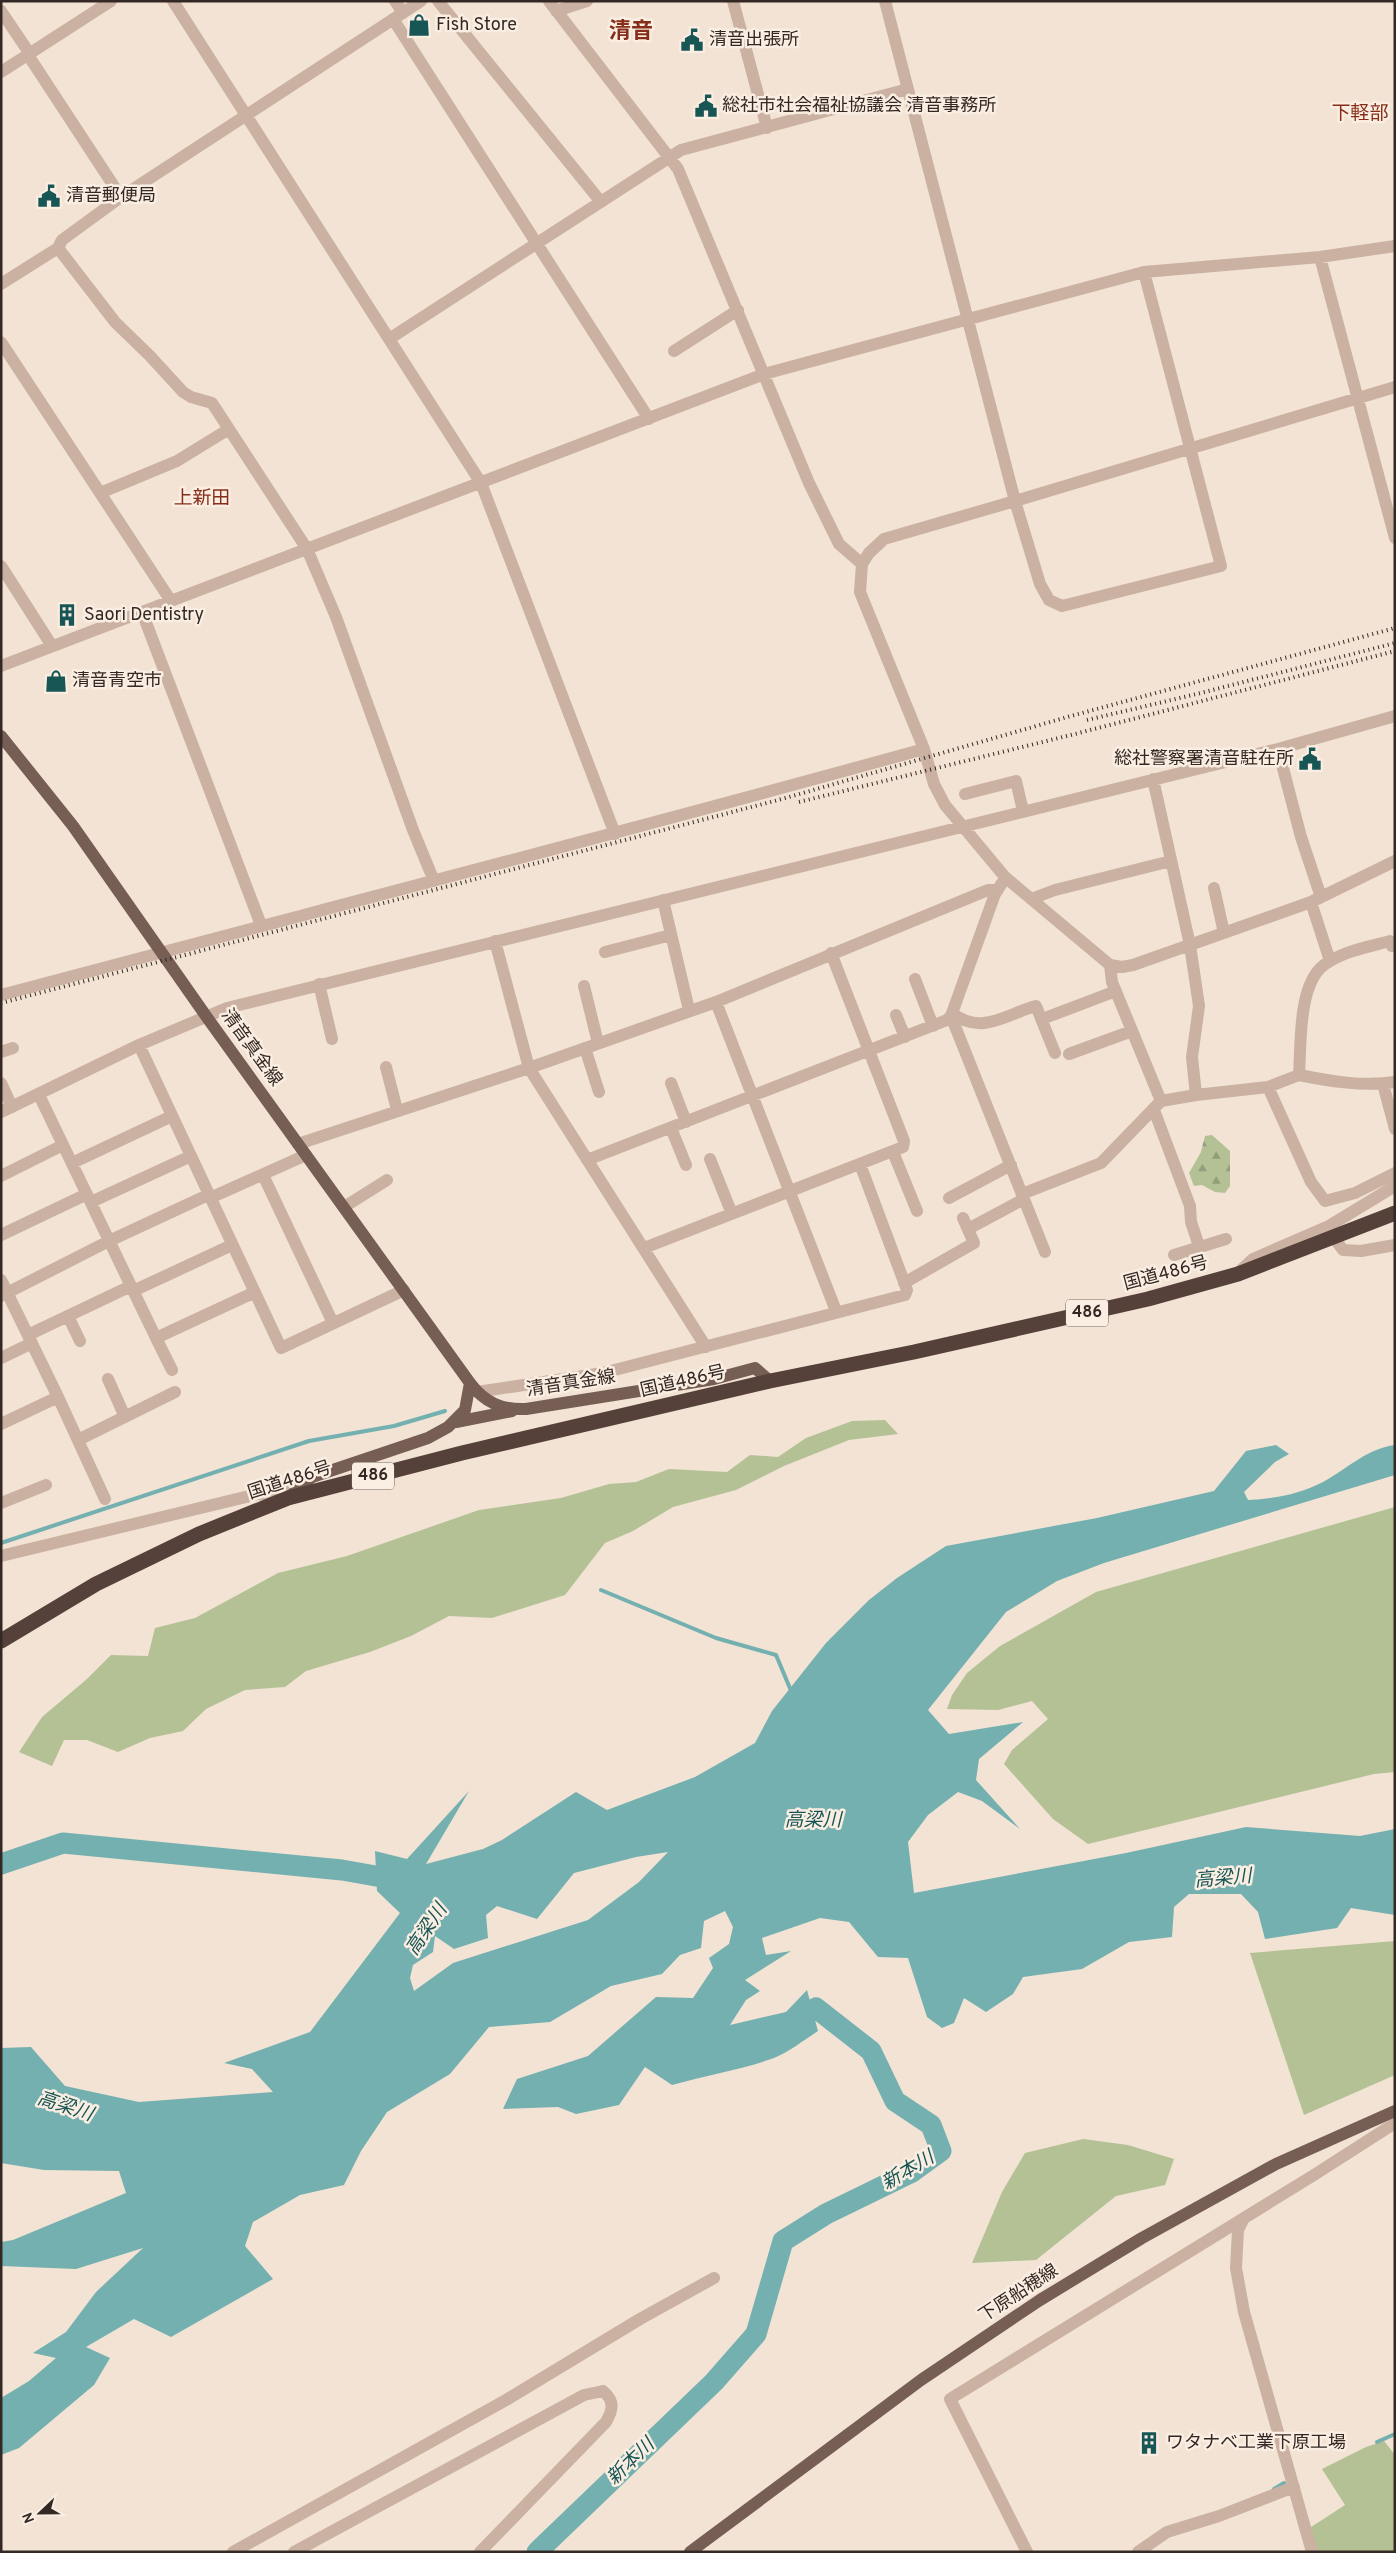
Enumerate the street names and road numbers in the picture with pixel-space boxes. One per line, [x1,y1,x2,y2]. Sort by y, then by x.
street label: 清音真金線 [215,1005,287,1091]
street label: 国道486号 [1121,1252,1211,1296]
road number: 486 [1066,1300,1108,1326]
street label: 国道486号 [638,1361,728,1403]
street label: 清音真金線 [525,1366,617,1402]
street label: 国道486号 [245,1457,335,1505]
road number: 486 [352,1462,394,1490]
street label: 下原船穂線 [975,2260,1063,2328]

